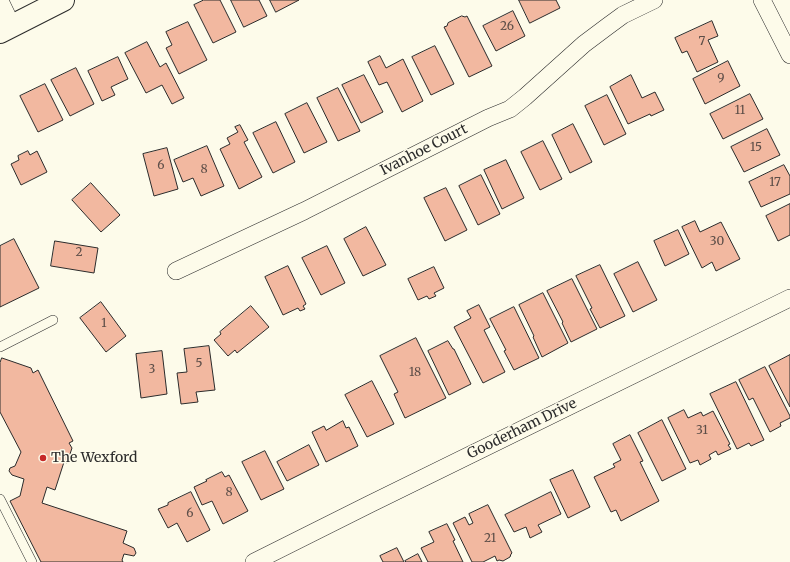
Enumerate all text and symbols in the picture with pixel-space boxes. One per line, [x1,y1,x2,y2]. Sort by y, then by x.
house number: 26 [500,20,514,34]
house number: 7 [699,35,705,49]
house number: 9 [717,72,725,86]
house number: 11 [735,104,745,118]
street label: Ivanhoe Court [378,121,470,179]
house number: 15 [750,141,762,155]
house number: 6 [157,159,165,173]
house number: 8 [200,163,208,177]
house number: 17 [769,176,781,190]
house number: 30 [710,235,724,249]
house number: 2 [75,246,83,260]
house number: 1 [101,317,107,331]
house number: 5 [195,357,203,371]
house number: 3 [149,363,155,377]
house number: 18 [409,366,421,380]
street label: Gooderham Drive [465,395,579,463]
house number: 31 [696,424,708,438]
place label: The Wexford [51,450,137,466]
marker: The Wexford [38,453,48,463]
house number: 8 [225,486,233,500]
house number: 6 [186,507,194,521]
house number: 21 [484,532,496,546]

